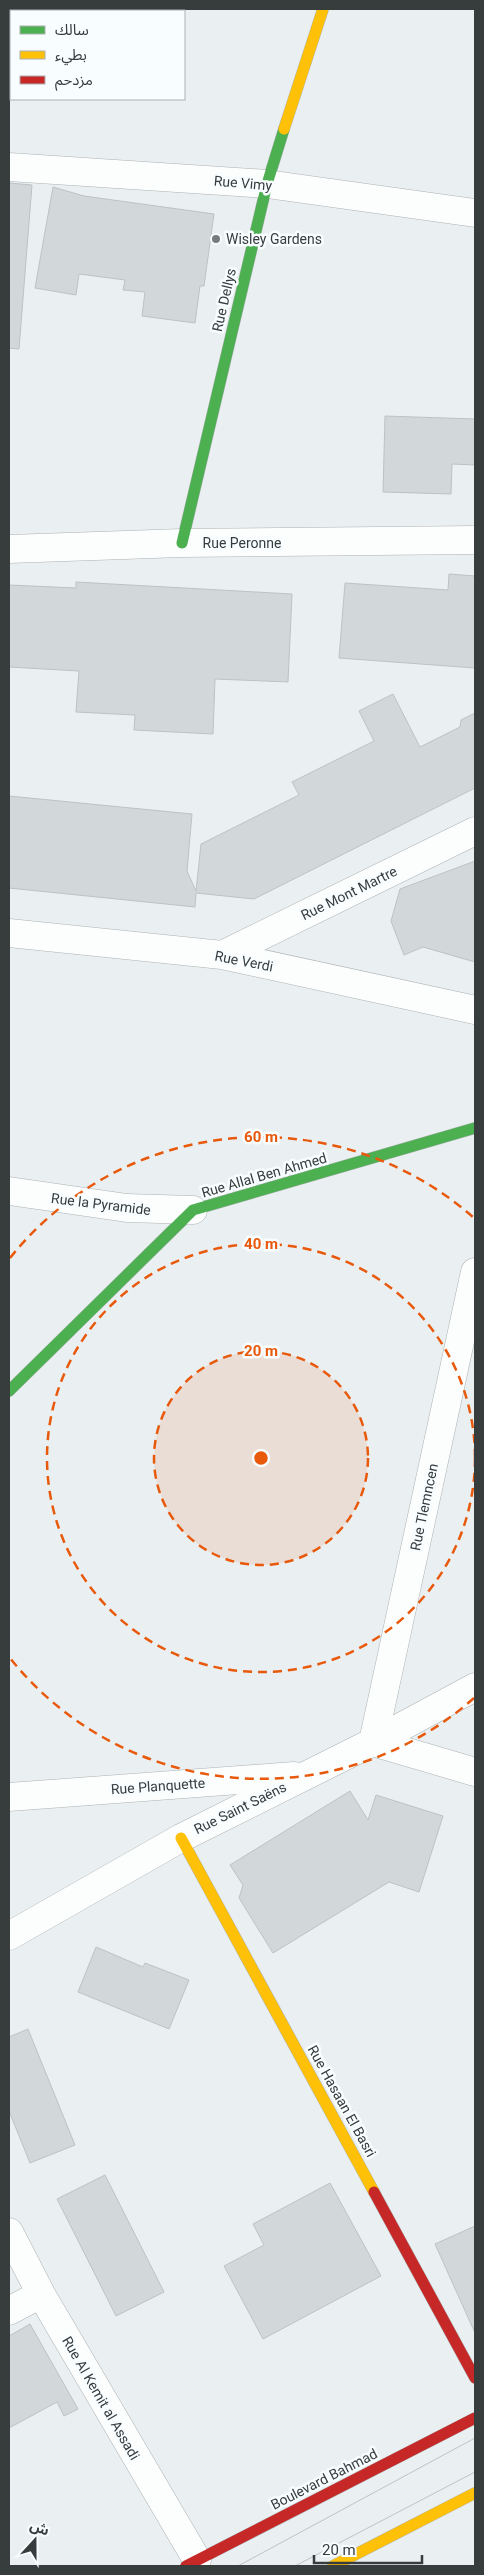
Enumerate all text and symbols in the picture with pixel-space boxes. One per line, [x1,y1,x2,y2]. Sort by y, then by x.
legend [10,10,185,100]
text: سالك [55,21,89,39]
text: بطيء [55,46,87,66]
text: مزدحم [55,71,93,91]
street label: Rue Vimy [213,172,273,194]
place label: Wisley Gardens [226,231,322,247]
marker: Wisley Gardens [210,233,222,245]
street label: Rue Dellys [209,267,239,333]
street label: Rue Peronne [203,535,281,551]
street label: Rue Mont Martre [298,863,400,923]
street label: Rue Verdi [213,947,275,975]
text: 60 m [244,1128,278,1146]
street label: Rue Allal Ben Ahmed [200,1149,328,1201]
street label: Rue la Pyramide [50,1190,152,1218]
text: 40 m [244,1235,278,1253]
text: 20 m [244,1342,278,1360]
centre of rings [252,1449,270,1467]
street label: Rue Tlemncen [407,1462,441,1552]
street label: Rue Planquette [110,1775,206,1797]
street label: Rue Saint Saëns [191,1779,289,1837]
street label: Rue Hasaan El Basri [305,2042,379,2160]
street label: Rue Al Kemit al Assadi [59,2333,143,2463]
street label: Boulevard Bahmad [268,2445,380,2513]
north arrow [10,2515,60,2565]
text: ش [28,2517,51,2539]
scale bar [314,2532,422,2564]
text: 20 m [322,2541,356,2559]

